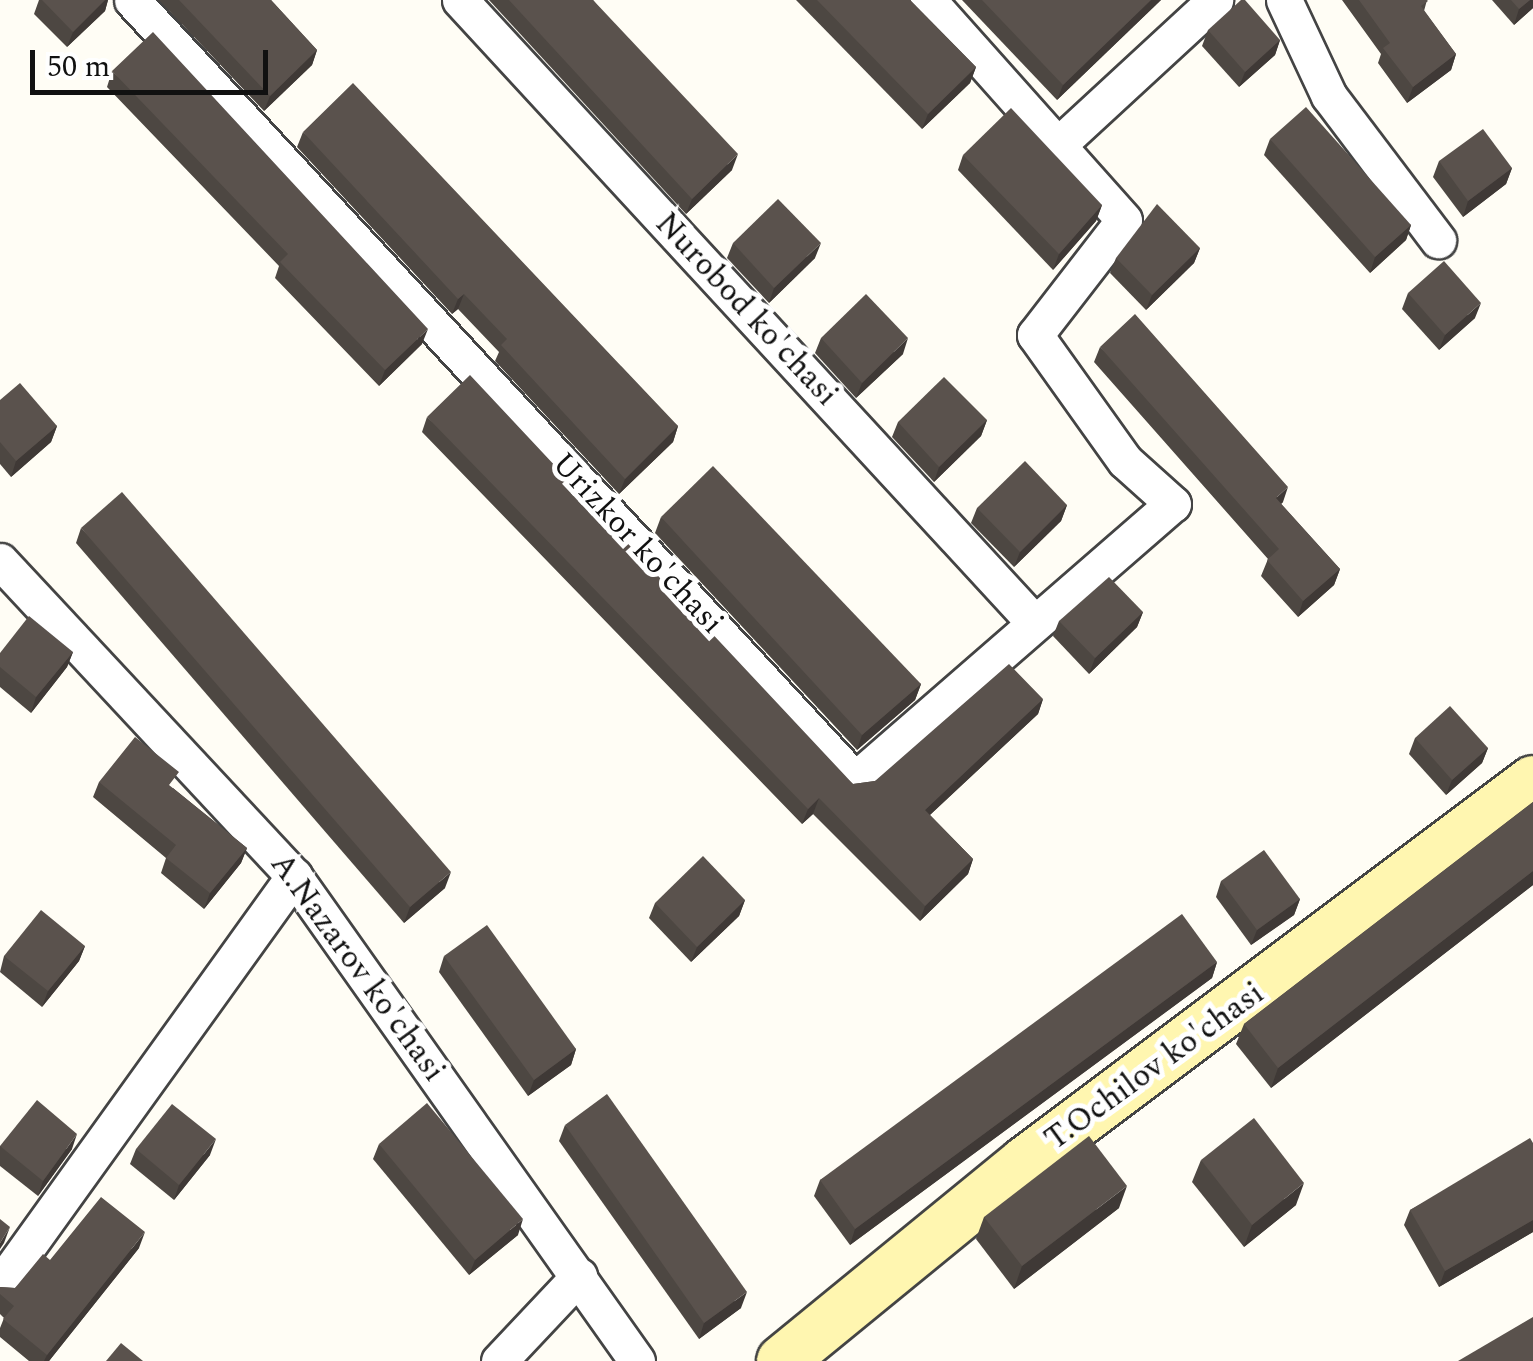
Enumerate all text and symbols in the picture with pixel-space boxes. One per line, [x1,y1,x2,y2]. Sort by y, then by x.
scale bar [35,30,272,92]
text: 50 m [47,44,110,90]
street label: Nurobod ko'chasi [647,205,845,415]
street label: Urizkor ko'chasi [543,445,731,643]
street label: A.Nazarov ko'chasi [261,846,453,1090]
street label: T.Ochilov ko'chasi [1038,975,1272,1159]

